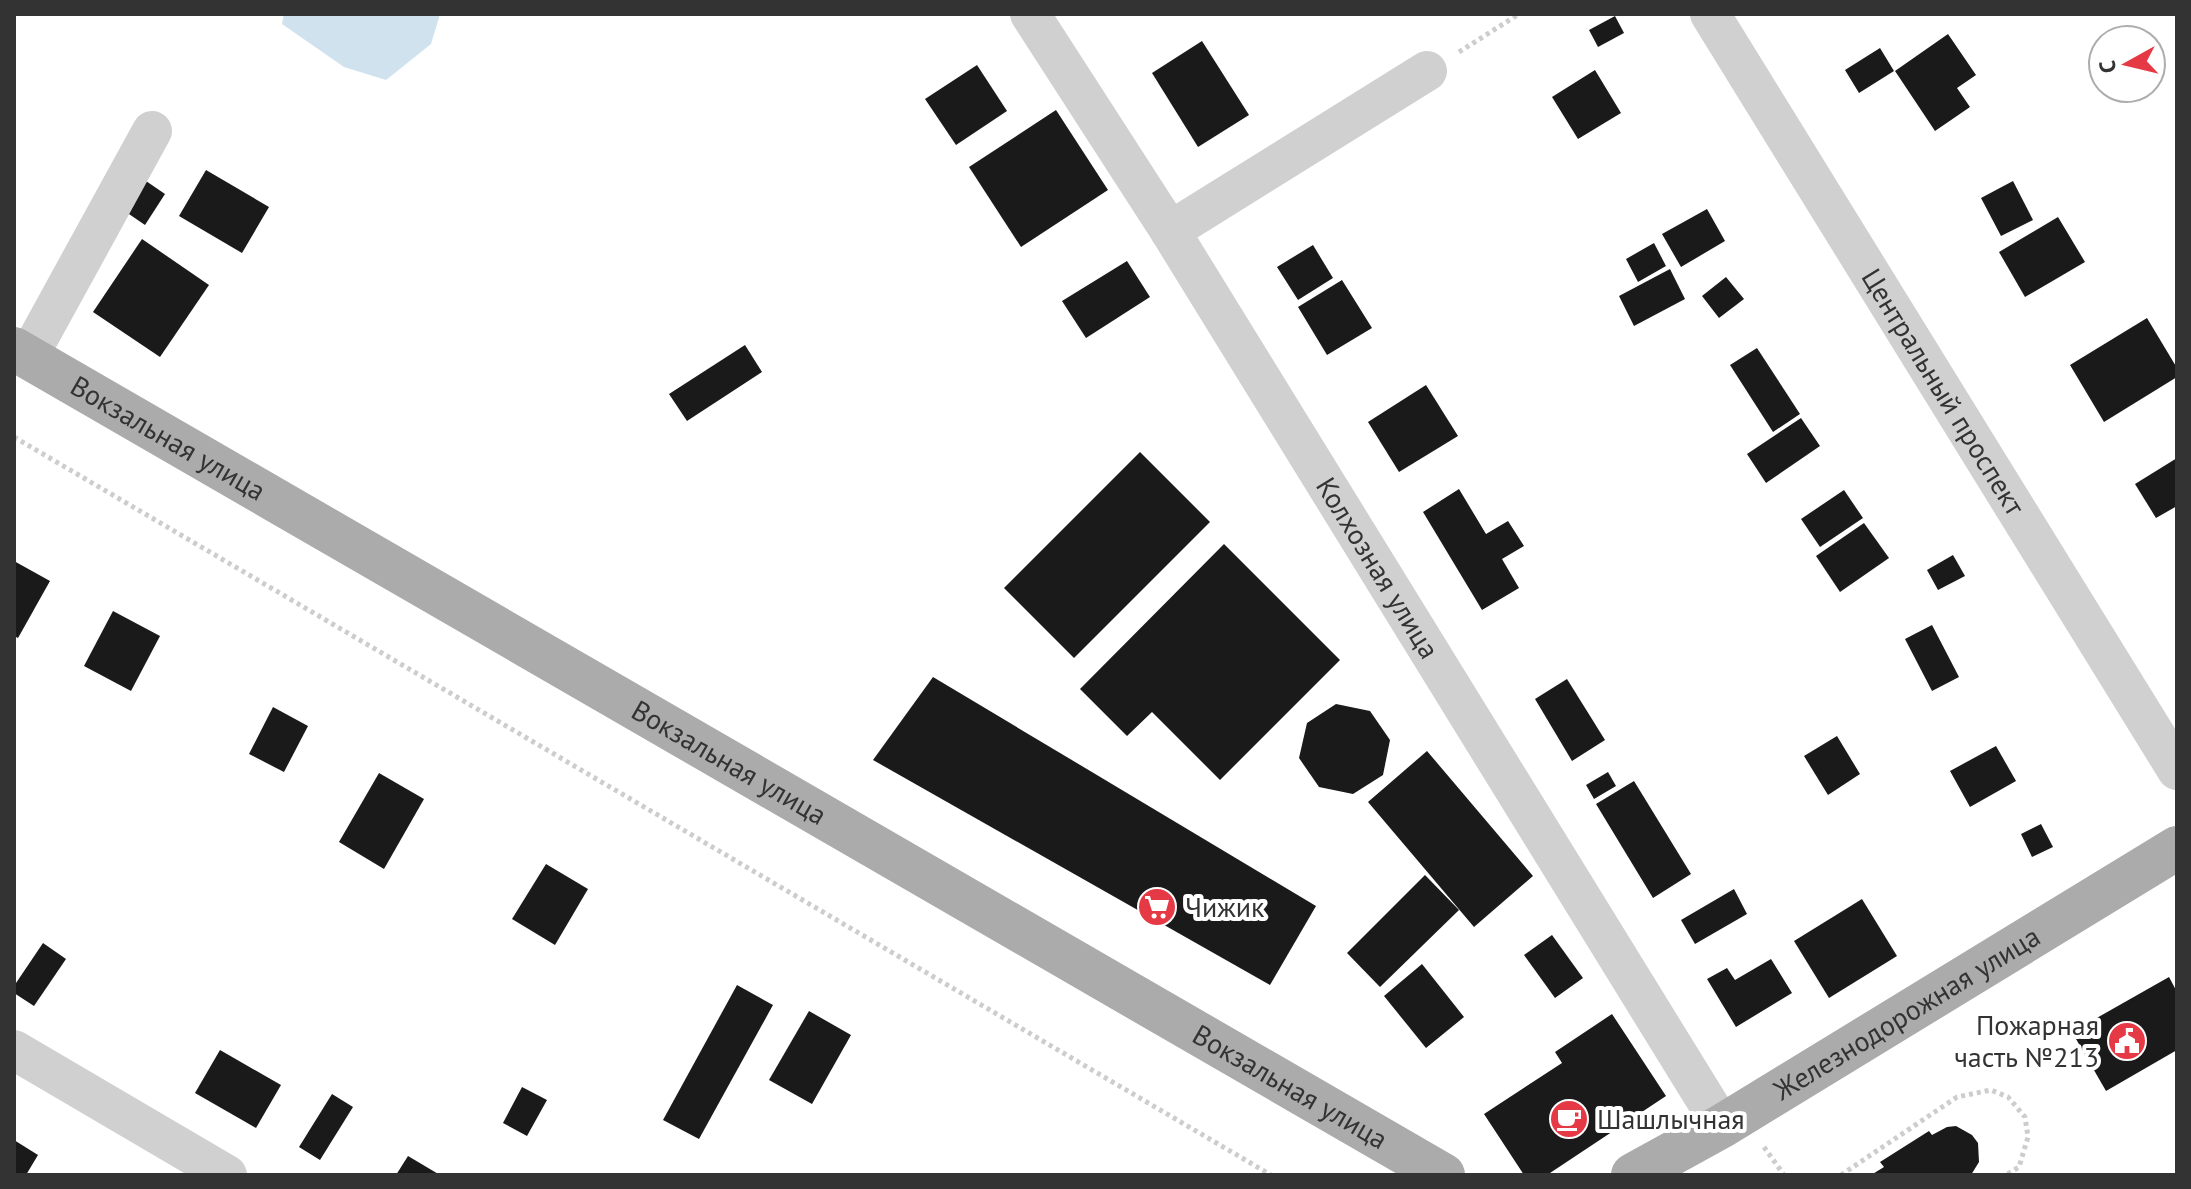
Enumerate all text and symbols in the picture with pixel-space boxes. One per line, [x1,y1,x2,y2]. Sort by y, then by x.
north arrow [2087,24,2167,104]
text: С [2092,59,2122,75]
street label: Центральный проспект [1854,261,2034,522]
street label: Вокзальная улица [64,367,273,509]
street label: Колхозная улица [1308,470,1448,665]
street label: Вокзальная улица [625,691,834,833]
supermarket icon: Чижик [1136,886,1178,928]
place label: Чижик [1185,888,1265,925]
street label: Железнодорожная улица [1766,917,2046,1109]
place label: Пожарная часть №213 [1954,1006,2099,1075]
street label: Вокзальная улица [1186,1015,1395,1157]
public building icon: Пожарная часть №213 [2106,1020,2148,1062]
cafe icon: Шашлычная [1548,1098,1590,1140]
place label: Шашлычная [1597,1100,1745,1137]

